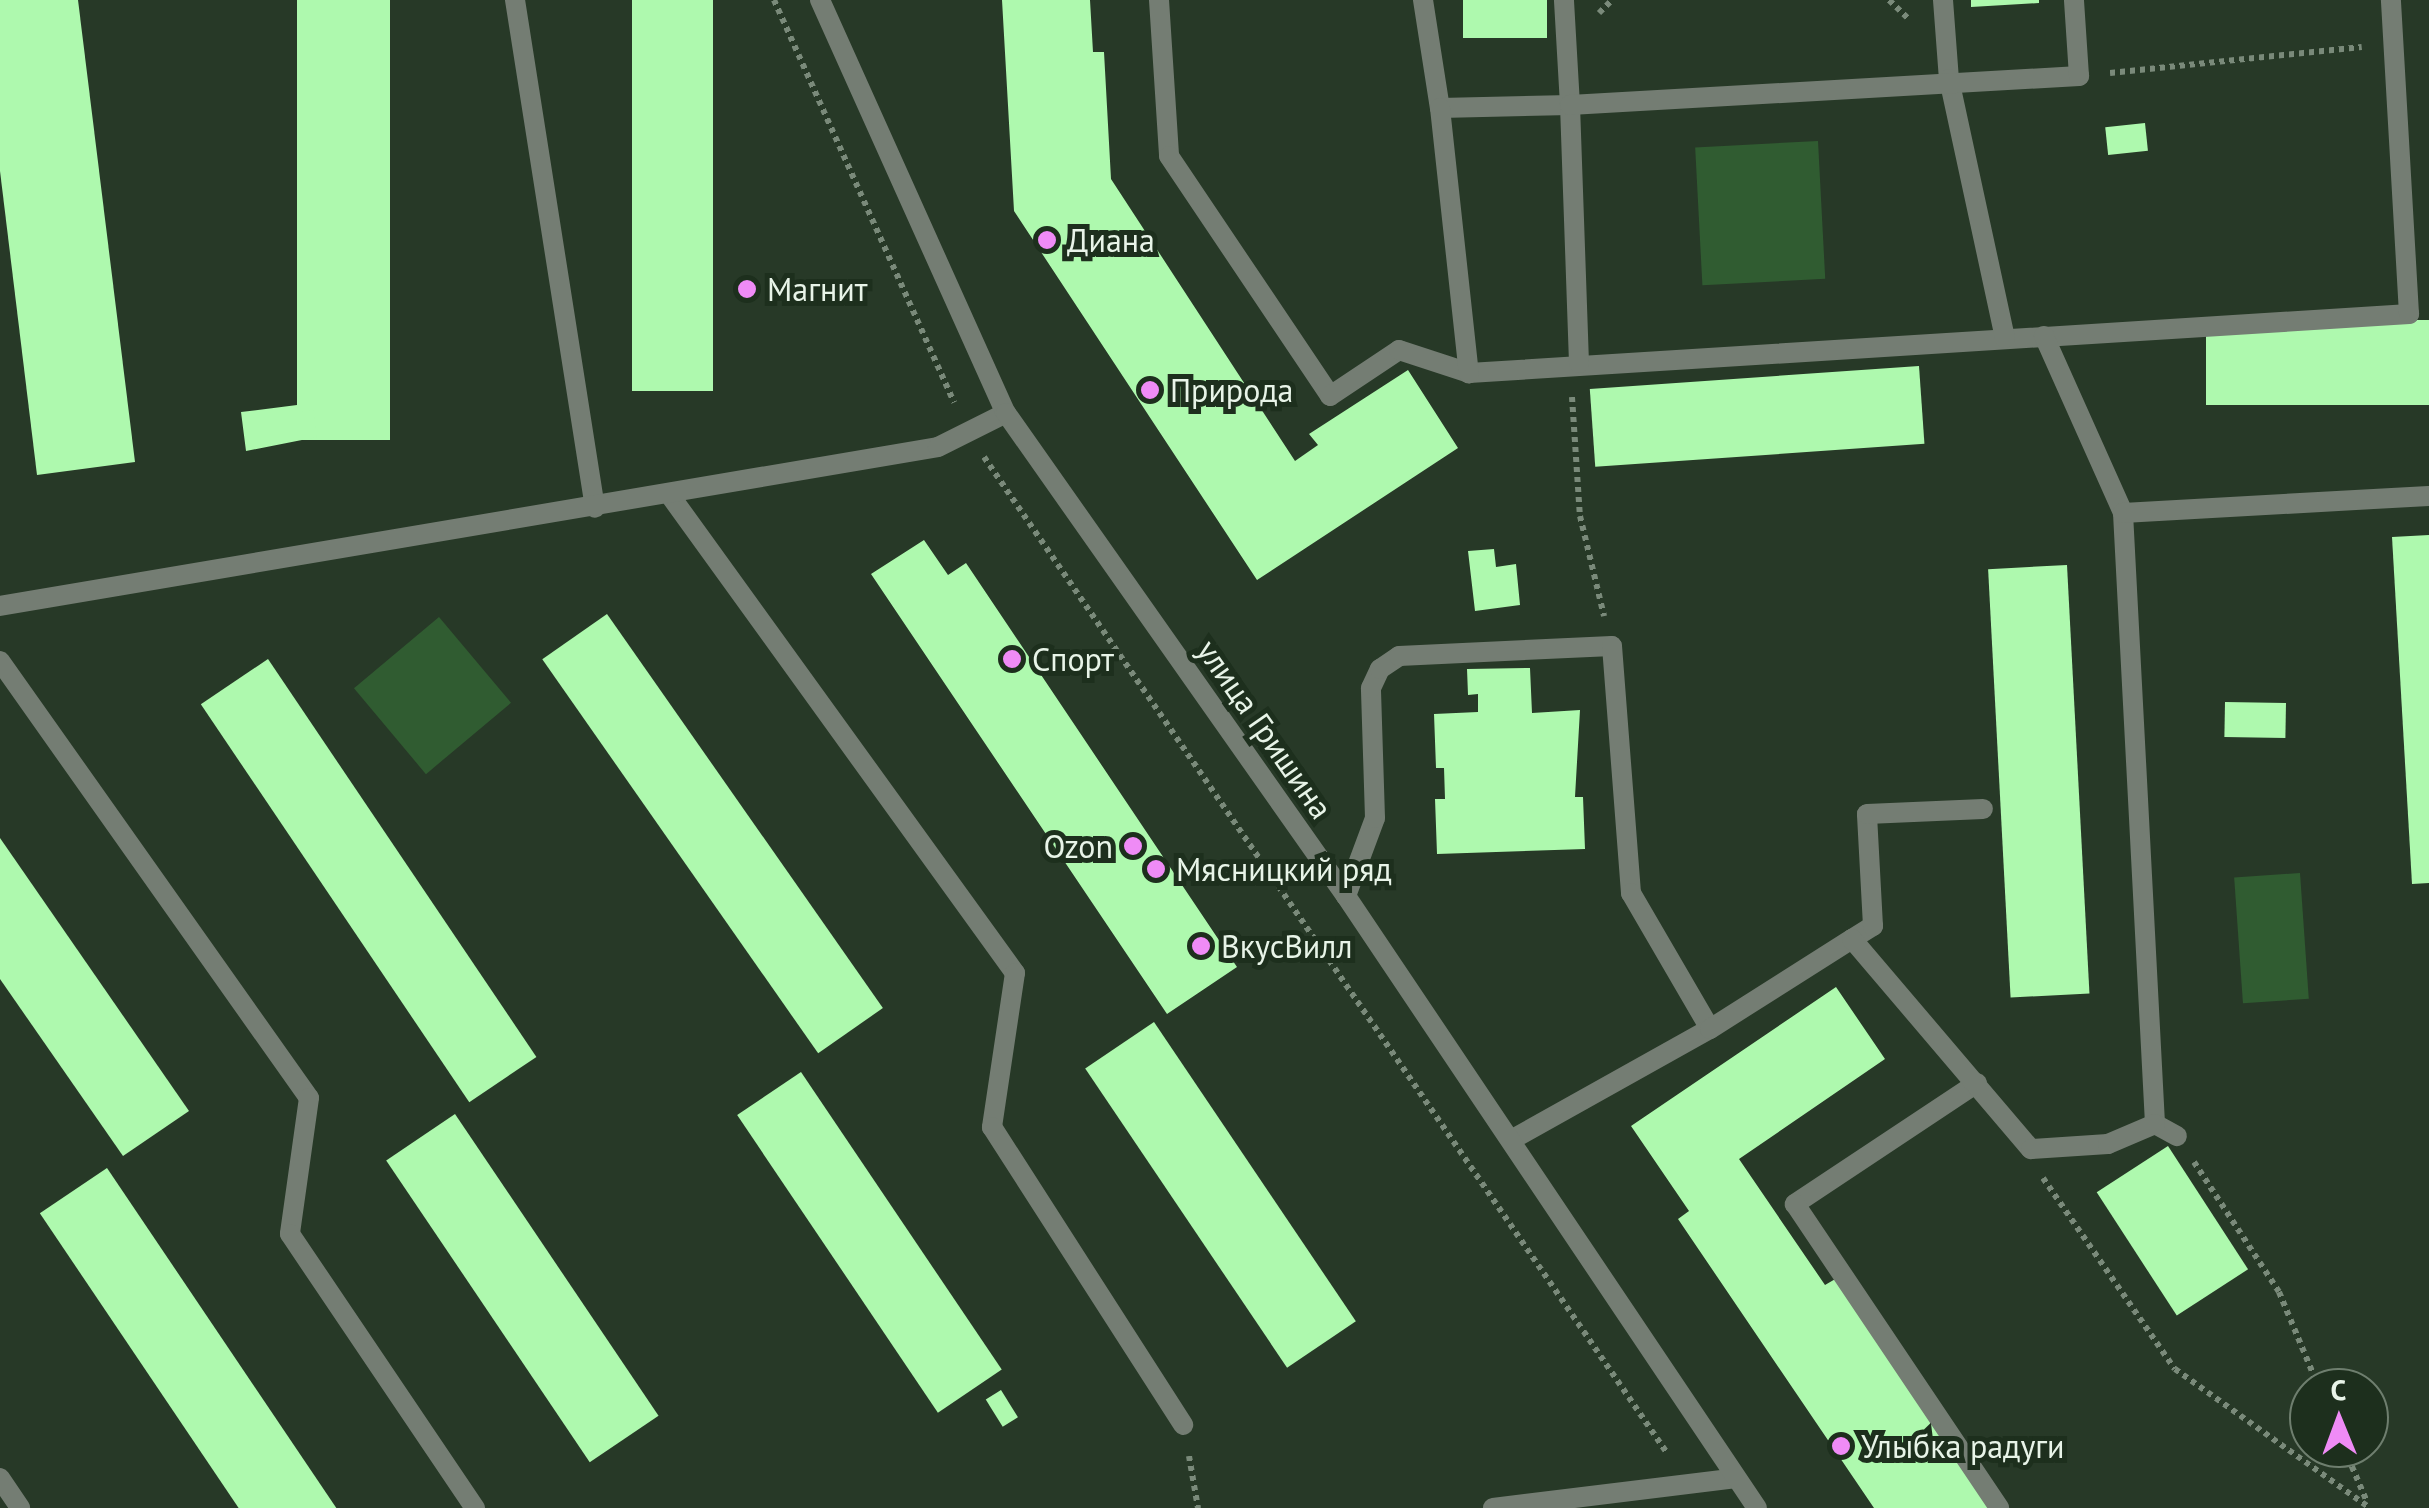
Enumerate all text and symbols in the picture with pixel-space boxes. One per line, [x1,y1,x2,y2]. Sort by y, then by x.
place label: Диана [1067,221,1155,259]
marker: Диана [1036,229,1058,251]
place label: Магнит [767,270,867,308]
marker: Магнит [736,278,758,300]
place label: Природа [1170,371,1293,409]
marker: Природа [1139,379,1161,401]
street label: улица Гришина [1189,632,1341,826]
place label: Спорт [1032,640,1114,678]
marker: Спорт [1001,648,1023,670]
place label: Ozon [1043,827,1113,865]
marker: Ozon [1122,835,1144,857]
place label: Мясницкий ряд [1176,850,1392,888]
marker: Мясницкий ряд [1145,858,1167,880]
place label: ВкусВилл [1221,927,1352,965]
marker: ВкусВилл [1190,935,1212,957]
north arrow [2289,1368,2389,1468]
text: С [2330,1371,2347,1408]
place label: Улыбка радуги [1861,1427,2065,1465]
marker: Улыбка радуги [1830,1435,1852,1457]

